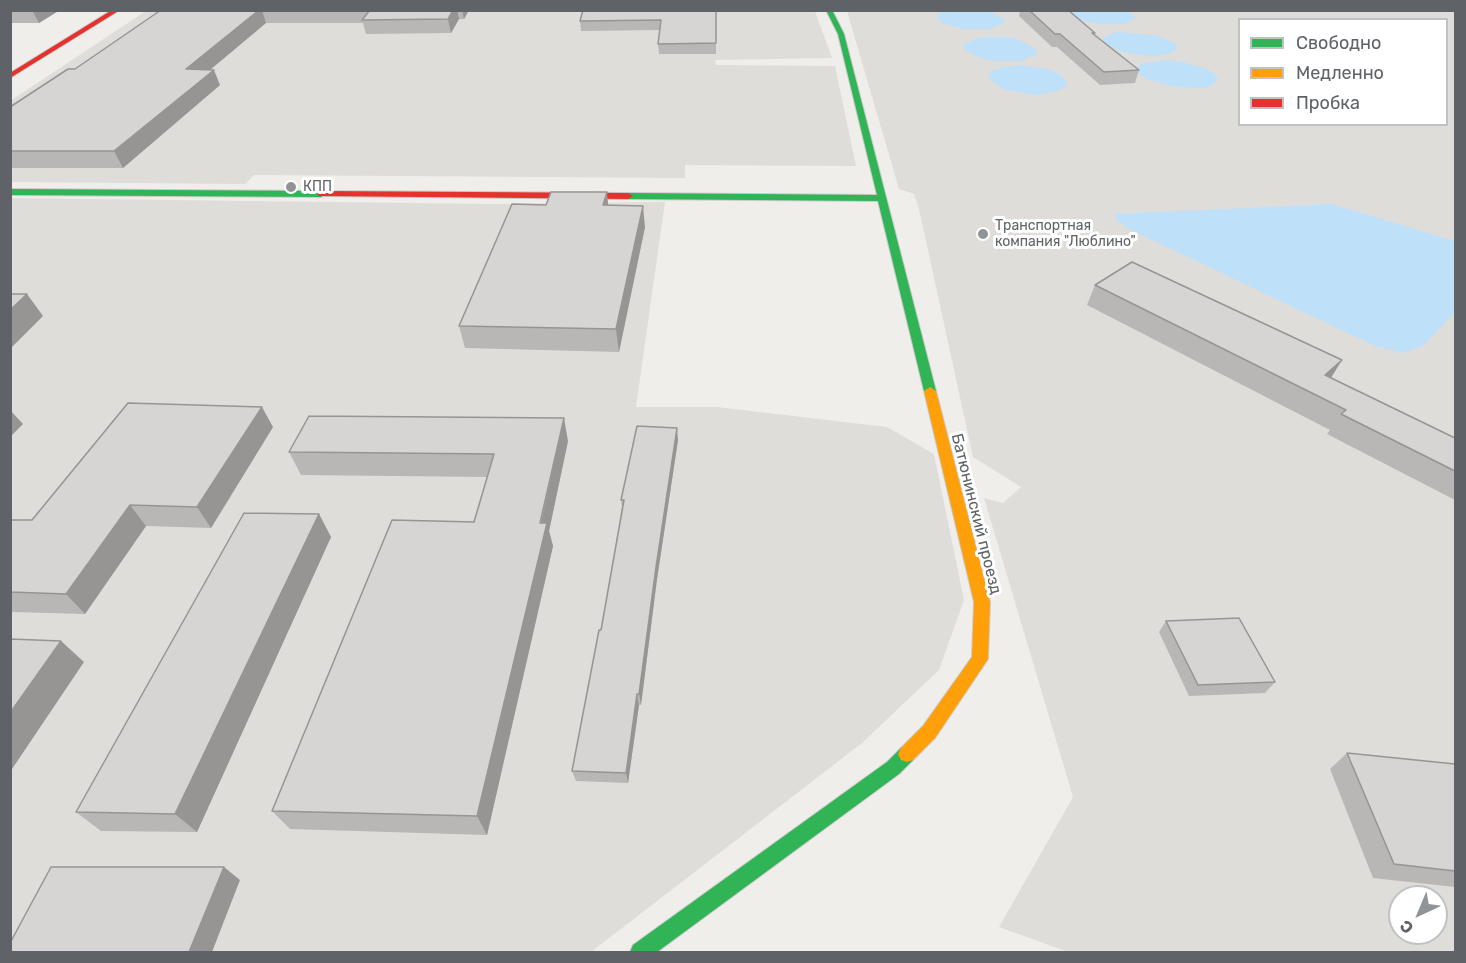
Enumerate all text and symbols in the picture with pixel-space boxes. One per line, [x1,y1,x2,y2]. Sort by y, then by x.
legend [1238,18,1448,126]
text: Свободно [1296,32,1381,54]
text: Медленно [1296,62,1384,84]
text: Пробка [1296,92,1360,114]
place label: КПП [303,179,332,195]
marker: КПП [284,180,298,194]
place label: Транспортная компания "Люблино" [995,218,1136,250]
marker: Транспортная компания "Люблино" [976,227,990,241]
street label: Батюнинский проезд [947,432,1005,596]
north arrow [1388,885,1448,945]
text: С [1396,916,1417,938]

